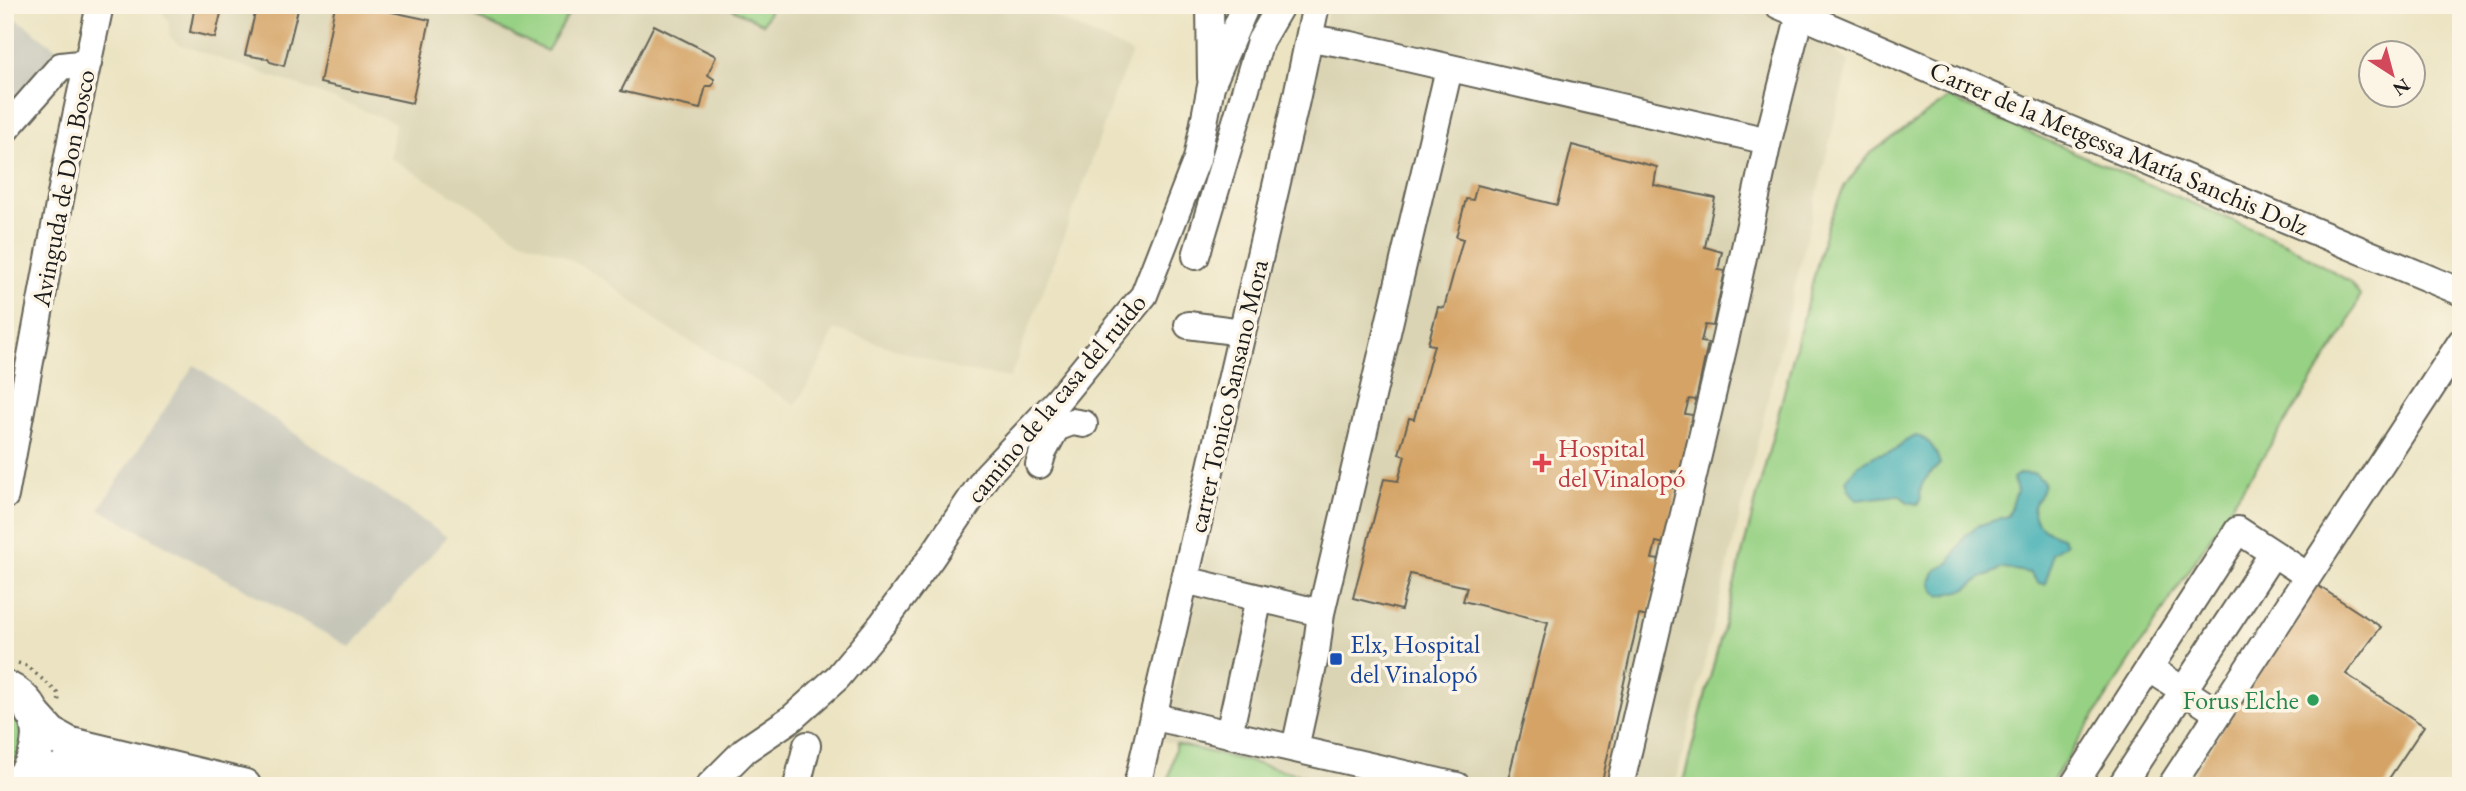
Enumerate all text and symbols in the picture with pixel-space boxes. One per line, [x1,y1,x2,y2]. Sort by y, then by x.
north arrow [2358,38,2428,108]
street label: Carrer de la Metgessa María Sanchis Dolz [1925,53,2313,243]
street label: Avinguda de Don Bosco [23,67,103,310]
text: N [2388,73,2415,102]
street label: carrer Tonico Sansano Mora [1180,255,1276,536]
street label: camino de la casa del ruido [958,286,1154,510]
place label: Hospital del Vinalopó [1558,431,1686,495]
marker: Hospital del Vinalopó [1532,453,1552,473]
place label: Elx, Hospital del Vinalopó [1350,627,1480,691]
marker: Elx, Hospital del Vinalopó [1328,651,1344,667]
place label: Forus Elche [2183,683,2299,717]
marker: Forus Elche [2305,692,2321,708]

